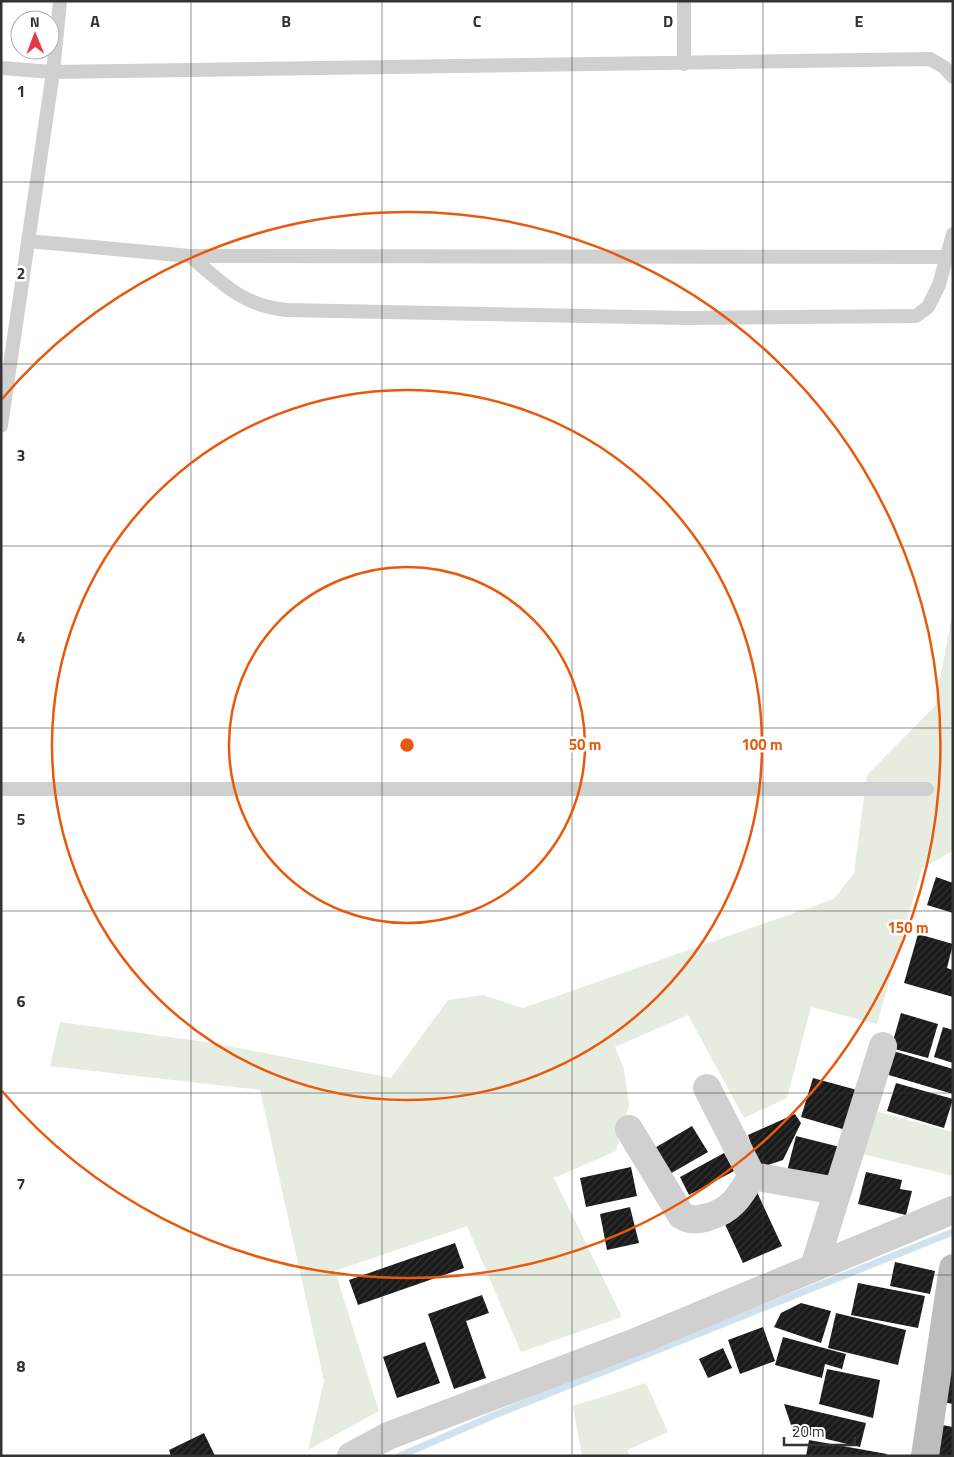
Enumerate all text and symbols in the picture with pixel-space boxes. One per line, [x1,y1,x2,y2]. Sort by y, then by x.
text: A [90,9,100,33]
text: B [281,9,291,33]
text: C [473,9,482,33]
text: D [663,9,673,33]
text: E [855,9,864,33]
north arrow [10,10,60,60]
text: N [30,11,40,32]
text: 1 [17,79,25,103]
text: 2 [17,261,25,285]
text: 3 [17,443,25,467]
text: 4 [17,625,26,649]
text: 50 m [569,733,601,756]
text: 100 m [741,733,783,756]
centre of rings [398,736,416,754]
text: 5 [17,807,26,831]
text: 150 m [887,916,929,939]
text: 6 [17,989,26,1013]
text: 7 [17,1172,25,1196]
text: 8 [17,1354,26,1378]
scale bar [784,1414,855,1446]
text: 20 m [792,1420,825,1443]

